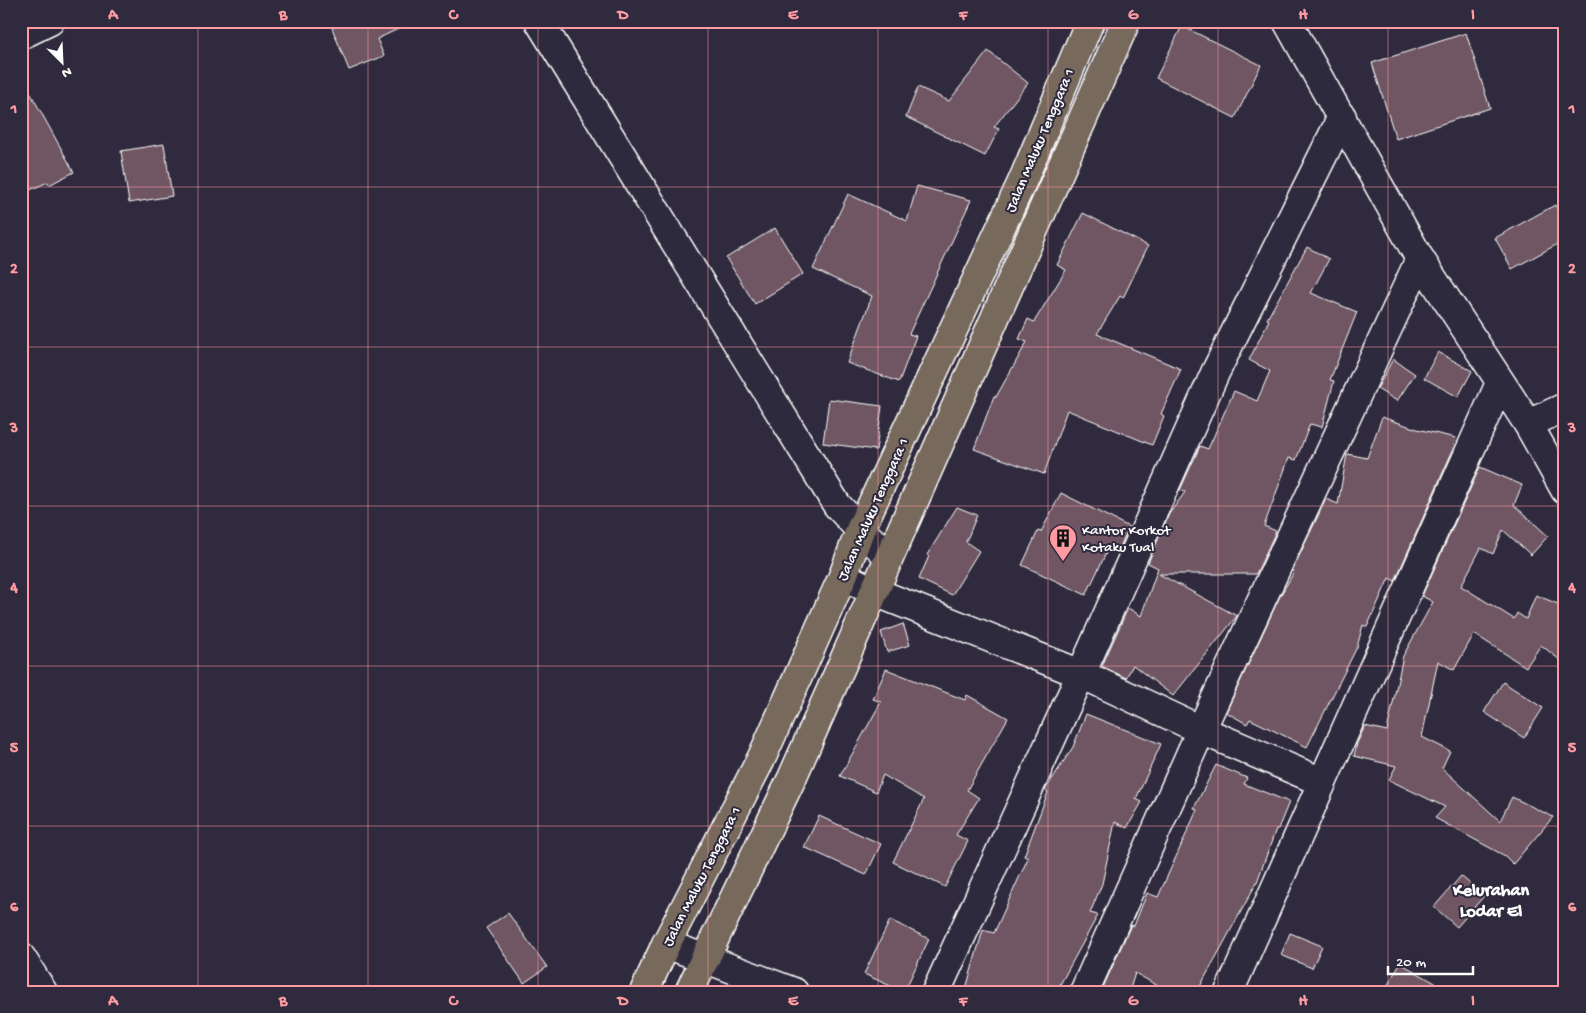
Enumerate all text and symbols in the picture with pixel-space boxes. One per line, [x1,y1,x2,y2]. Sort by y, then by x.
text: A [107,7,119,26]
text: B [278,7,288,26]
text: C [448,7,459,26]
text: D [616,7,629,26]
text: E [788,7,799,26]
text: F [958,7,969,26]
text: G [1128,7,1139,26]
text: H [1298,7,1308,26]
text: I [1471,7,1475,26]
north arrow [38,38,88,88]
text: N [59,62,74,81]
street label: Jalan Maluku Tenggara 1 [1002,66,1079,215]
text: 1 [10,101,17,120]
text: 1 [1568,101,1575,120]
text: 2 [10,261,18,280]
text: 2 [1568,261,1576,280]
text: 3 [9,420,18,439]
text: 3 [1567,420,1576,439]
street label: Jalan Maluku Tenggara 1 [834,436,913,584]
place label: Kantor Korkot Kotaku Tual [1082,522,1172,557]
building icon: Kantor Korkot Kotaku Tual [1048,523,1078,562]
text: 4 [9,580,18,599]
text: 4 [1567,580,1576,599]
text: 5 [10,740,19,759]
text: 5 [1568,740,1577,759]
street label: Jalan Maluku Tenggara 1 [660,804,746,950]
district label: Kelurahan Lodar El [1452,881,1530,923]
text: 6 [10,899,19,918]
text: 6 [1568,899,1577,918]
scale bar [1388,943,1474,975]
text: 20 m [1396,954,1426,972]
text: A [107,993,119,1012]
text: B [278,993,288,1012]
text: C [448,993,459,1012]
text: D [616,993,629,1012]
text: E [788,993,799,1012]
text: F [958,993,969,1012]
text: G [1128,993,1139,1012]
text: H [1298,993,1308,1012]
text: I [1471,993,1475,1012]

